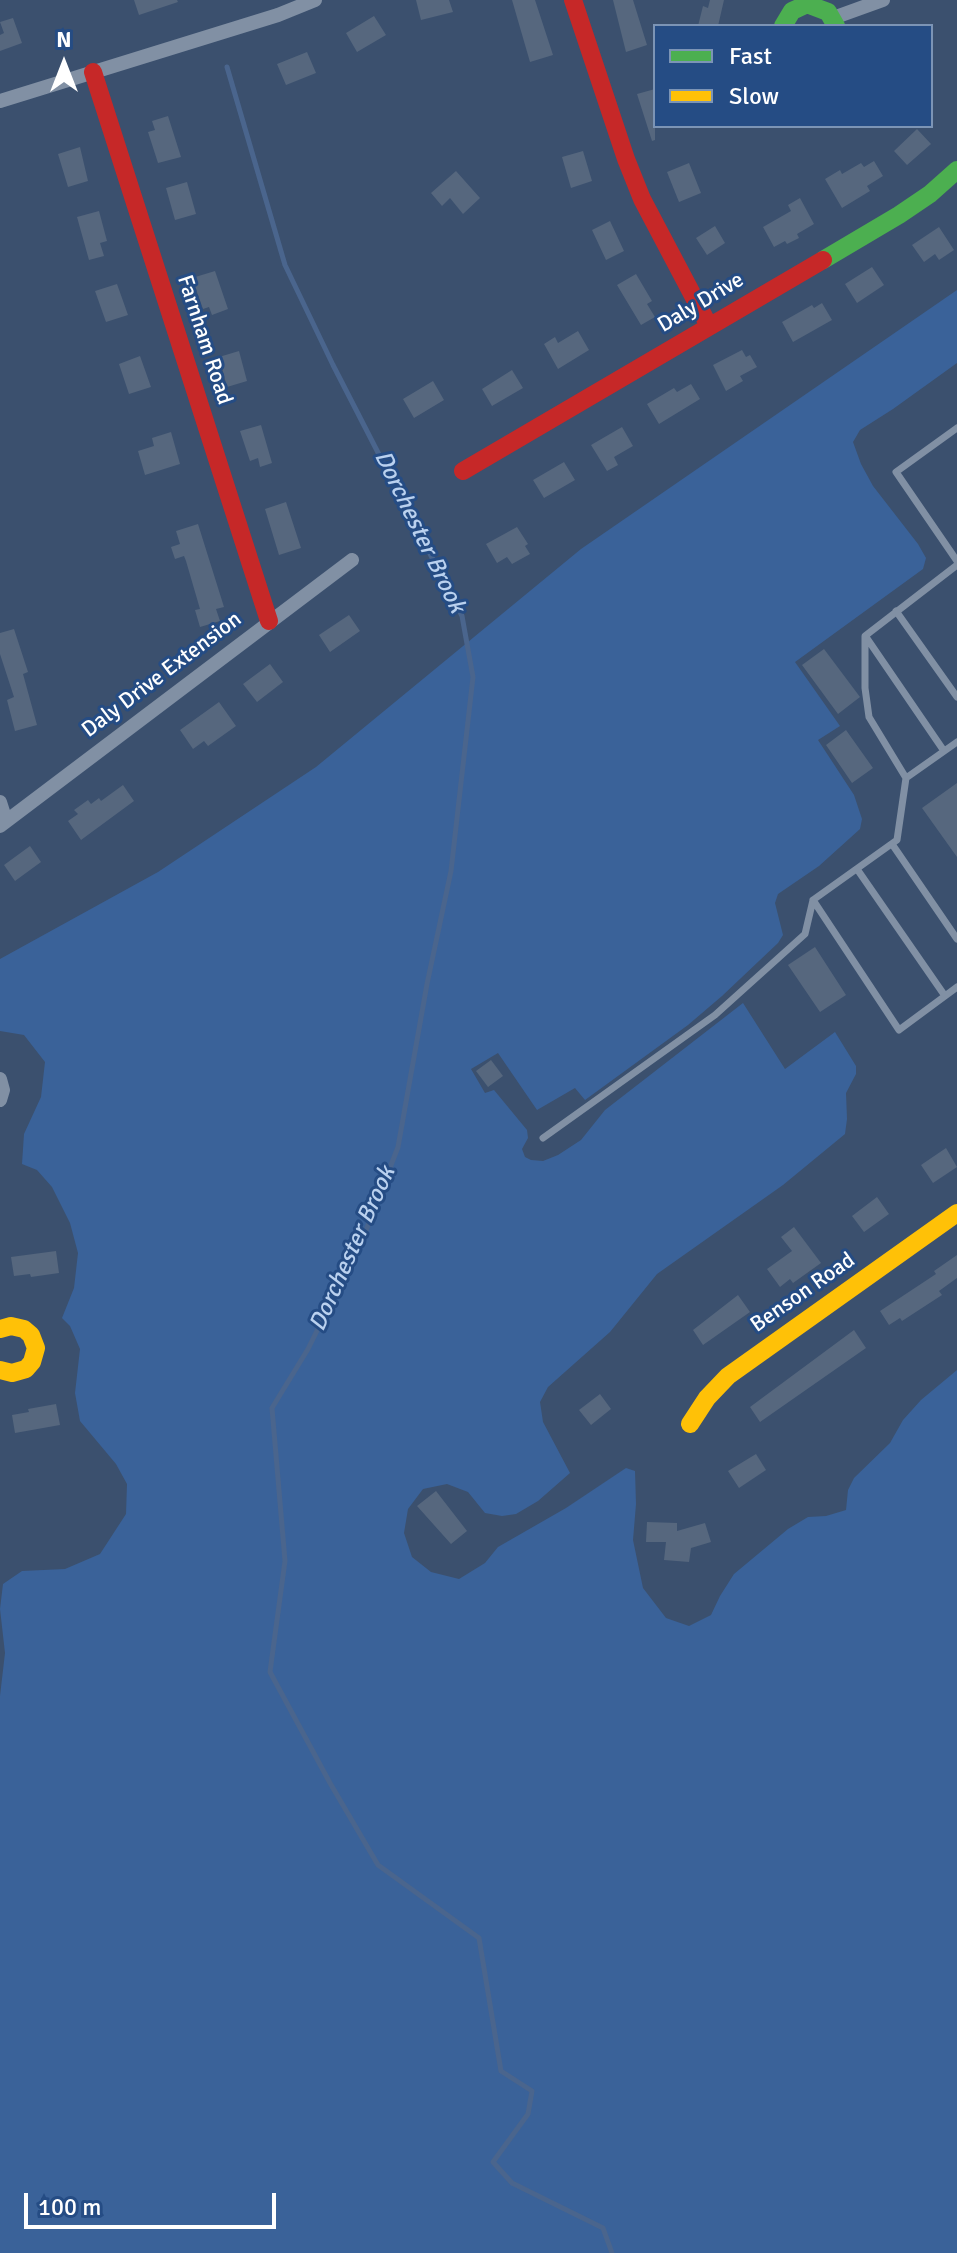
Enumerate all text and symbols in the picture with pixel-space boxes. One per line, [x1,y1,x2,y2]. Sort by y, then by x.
north arrow [24,24,104,104]
legend [653,24,933,128]
text: N [56,26,72,53]
text: Fast [729,41,772,71]
text: Slow [729,81,779,111]
street label: Daly Drive [653,267,749,339]
street label: Farnham Road [171,272,237,408]
water label: Dorchester Brook [367,446,471,618]
street label: Daly Drive Extension [77,606,247,744]
water label: Dorchester Brook [304,1162,402,1336]
street label: Benson Road [746,1247,860,1339]
scale bar [28,2177,280,2227]
text: 100 m [38,2192,101,2222]

